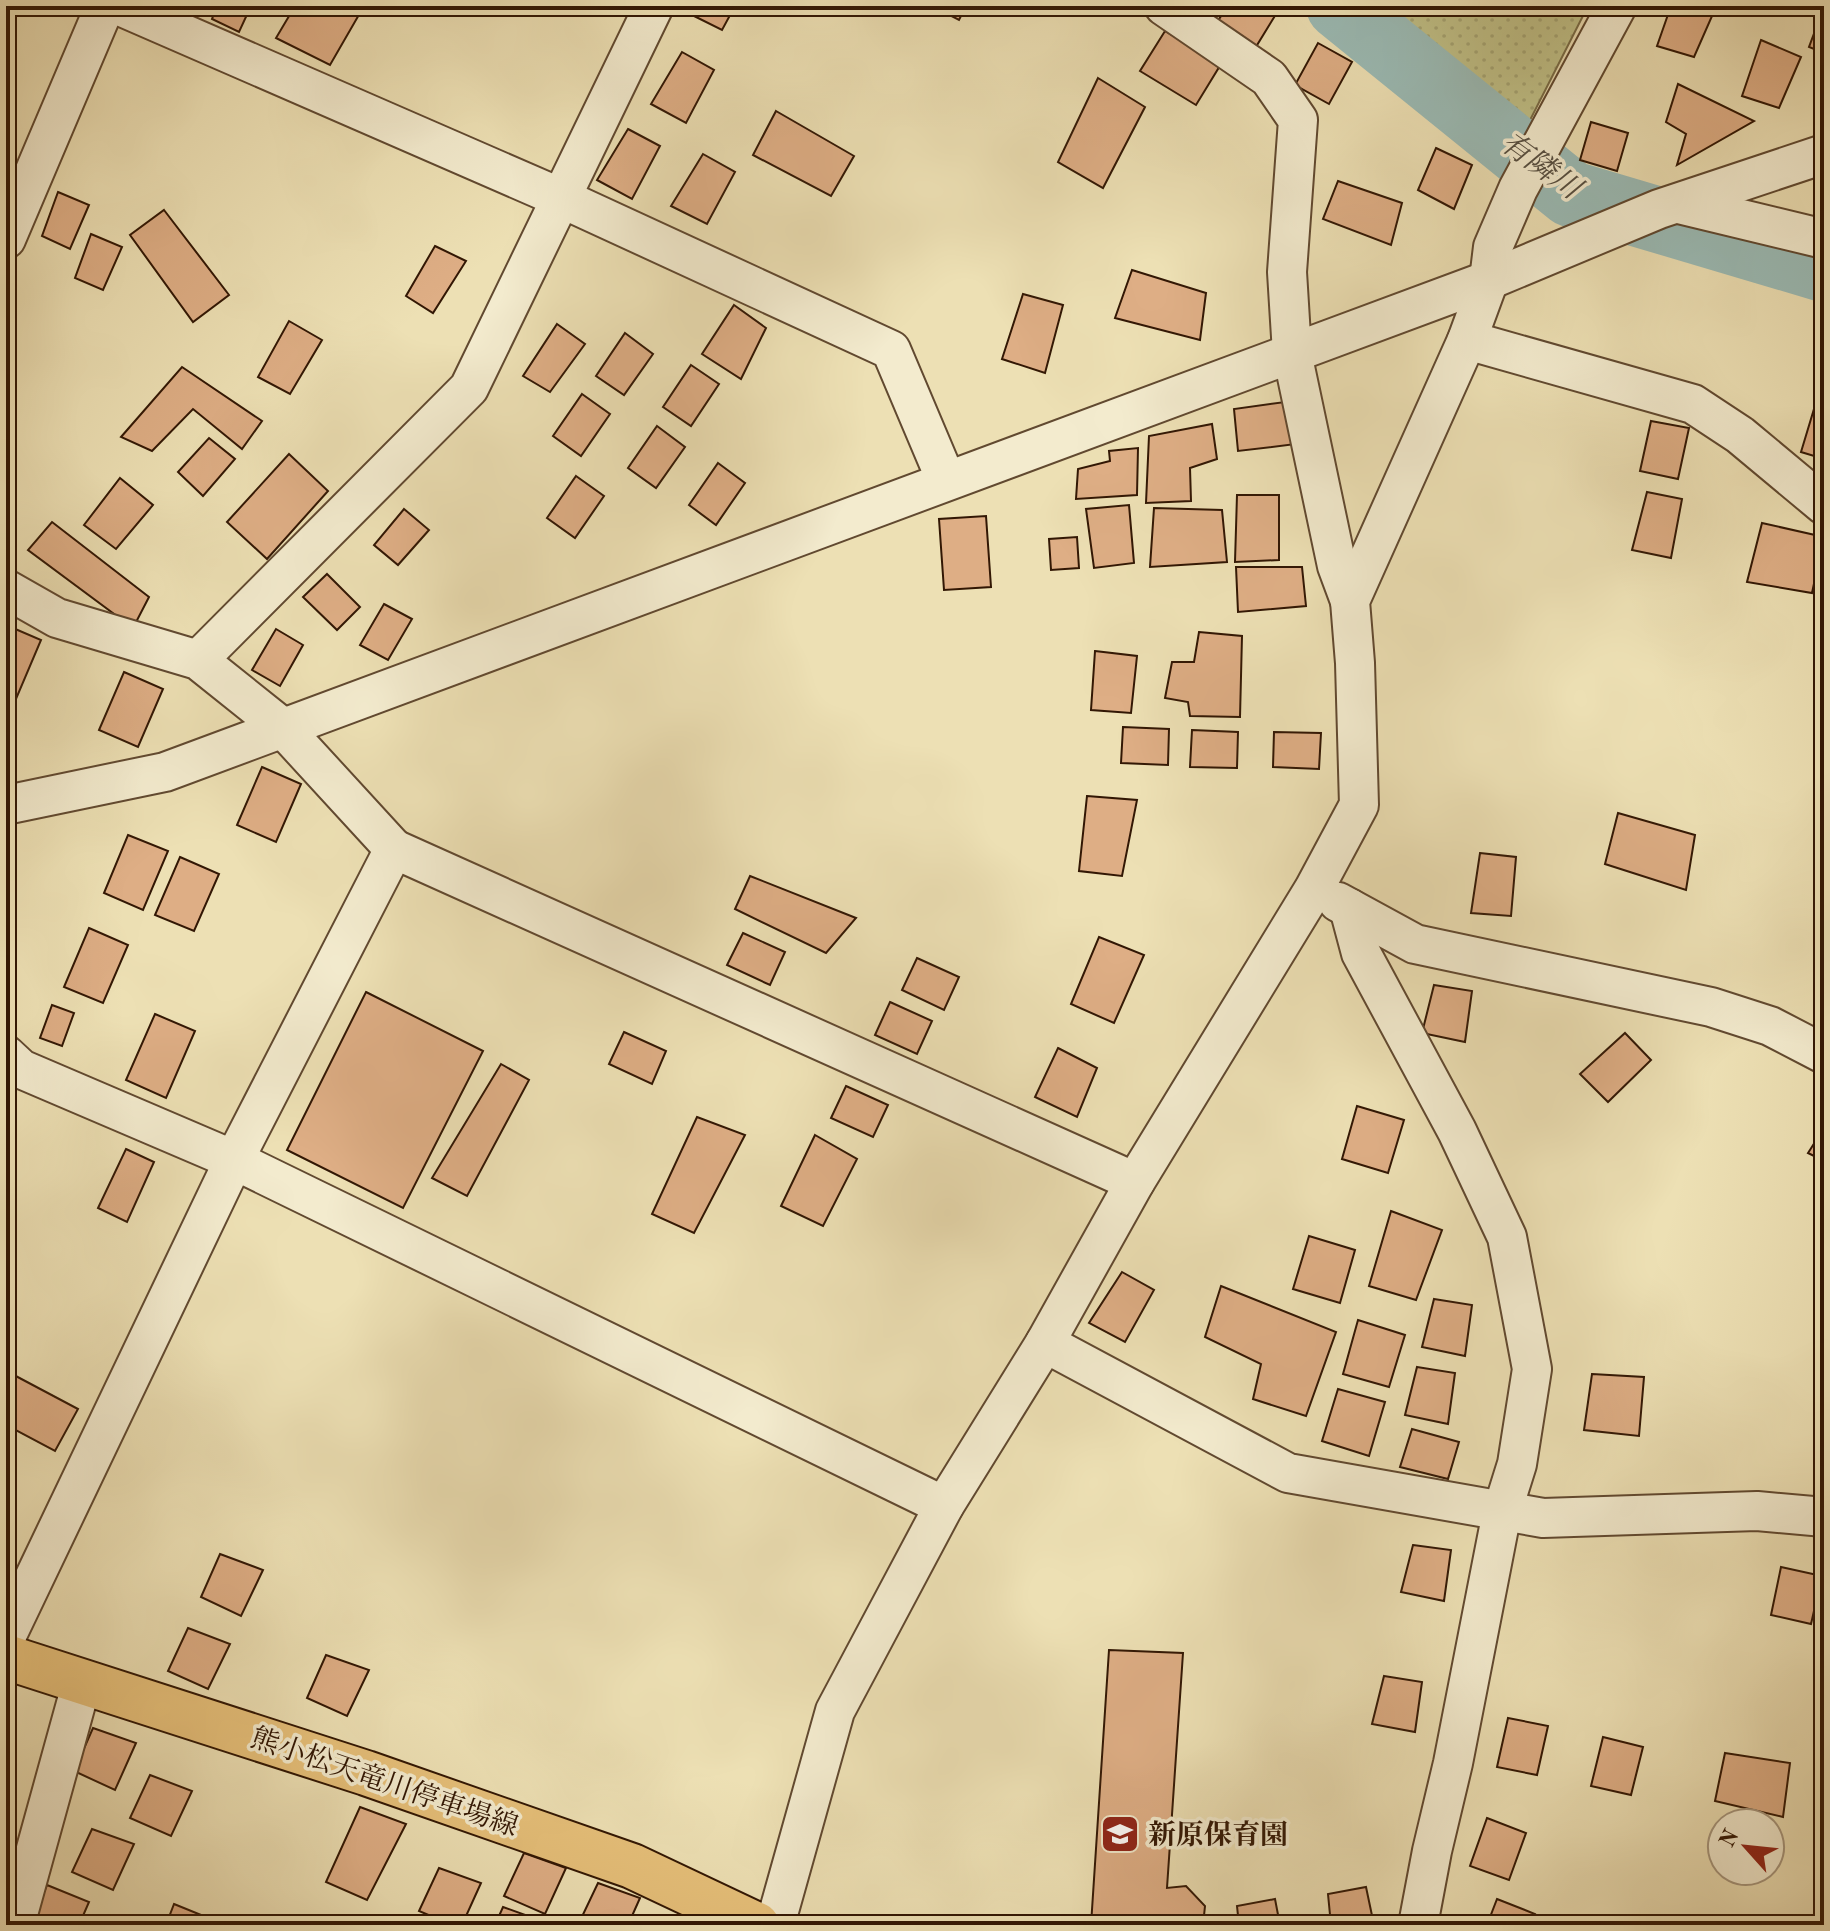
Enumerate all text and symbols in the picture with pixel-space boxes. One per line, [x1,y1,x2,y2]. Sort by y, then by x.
water label: 有隣川 [1495,126,1589,207]
street label: 熊小松天竜川停車場線 [247,1722,522,1843]
north arrow [1706,1807,1786,1887]
school or university icon: 新原保育園 [1099,1813,1141,1855]
place label: 新原保育園 [1148,1820,1288,1851]
text: N [1716,1826,1744,1851]

